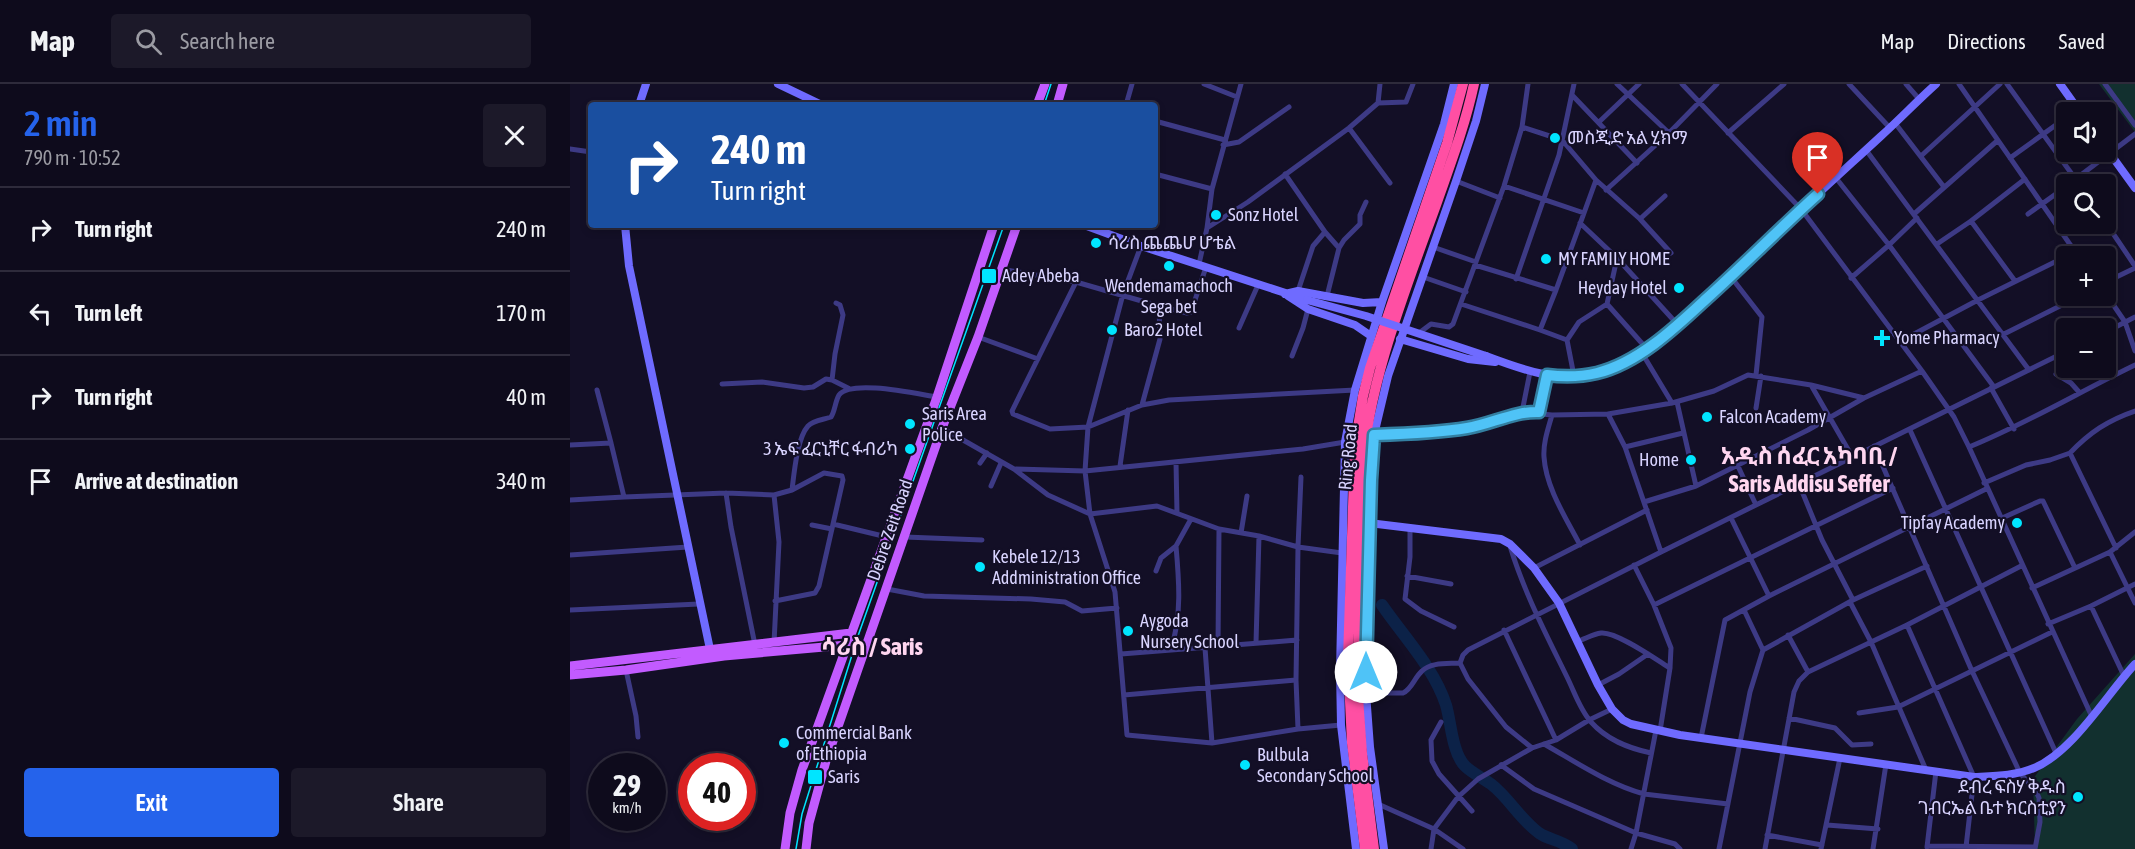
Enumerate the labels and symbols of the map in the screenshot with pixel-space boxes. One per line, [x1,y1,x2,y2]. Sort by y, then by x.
place label: መስጂድ አል ሂክማ [1567,127,1688,148]
marker: መስጂድ አል ሂክማ [1548,131,1562,145]
pin [1792,132,1843,194]
place label: Sonz Hotel [1228,204,1299,225]
marker: Sonz Hotel [1209,208,1223,222]
place label: ሳሪስ ጨጨሆ ሆቴል [1108,232,1236,253]
marker: ሳሪስ ጨጨሆ ሆቴል [1089,236,1103,250]
place label: MY FAMILY HOME [1558,248,1670,269]
marker: MY FAMILY HOME [1539,252,1553,266]
marker: Wendemamachoch Sega bet [1162,259,1176,273]
place label: Adey Abeba [1002,265,1080,286]
marker: Adey Abeba [980,267,998,285]
place label: Wendemamachoch Sega bet [1105,275,1233,317]
place label: Heyday Hotel [1578,277,1667,298]
marker: Heyday Hotel [1672,281,1686,295]
place label: Baro2 Hotel [1124,319,1203,340]
marker: Baro2 Hotel [1105,323,1119,337]
place label: Yome Pharmacy [1894,327,2000,348]
marker: Yome Pharmacy [1875,331,1889,345]
place label: Saris Area Police [922,403,987,445]
place label: Falcon Academy [1719,406,1826,427]
marker: Falcon Academy [1700,410,1714,424]
marker: Saris Area Police [903,417,917,431]
street label: Ring Road [1334,423,1361,491]
place label: 3 ኤፍ ፈርኒቸር ፋብሪካ [763,438,898,459]
marker: 3 ኤፍ ፈርኒቸር ፋብሪካ [903,442,917,456]
district label: አዲስ ሰፈር አካባቢ / Saris Addisu Seffer [1721,442,1898,497]
place label: Home [1639,449,1679,470]
marker: Home [1684,453,1698,467]
street label: Debre Zeit Road [862,477,917,583]
place label: Tipfay Academy [1901,512,2005,533]
marker: Tipfay Academy [2010,516,2024,530]
place label: Kebele 12/13 Addministration Office [992,546,1141,588]
marker: Kebele 12/13 Addministration Office [973,560,987,574]
place label: Aygoda Nursery School [1140,610,1239,652]
marker: Aygoda Nursery School [1121,624,1135,638]
district label: ሳሪስ / Saris [821,633,924,660]
position arrow [1334,640,1398,704]
place label: Commercial Bank of Ethiopia [796,722,912,764]
marker: Commercial Bank of Ethiopia [777,736,791,750]
place label: Bulbula Secondary School [1257,744,1373,786]
speed limit sign: 40 [678,753,756,831]
marker: Bulbula Secondary School [1238,758,1252,772]
place label: Saris [828,766,860,787]
marker: Saris [806,768,824,786]
place label: ደብረ ፍስሃ ቅዱስ ገብርኤል ቤተ ክርስቲያን [1918,776,2066,818]
marker: ደብረ ፍስሃ ቅዱስ ገብርኤል ቤተ ክርስቲያን [2071,790,2085,804]

